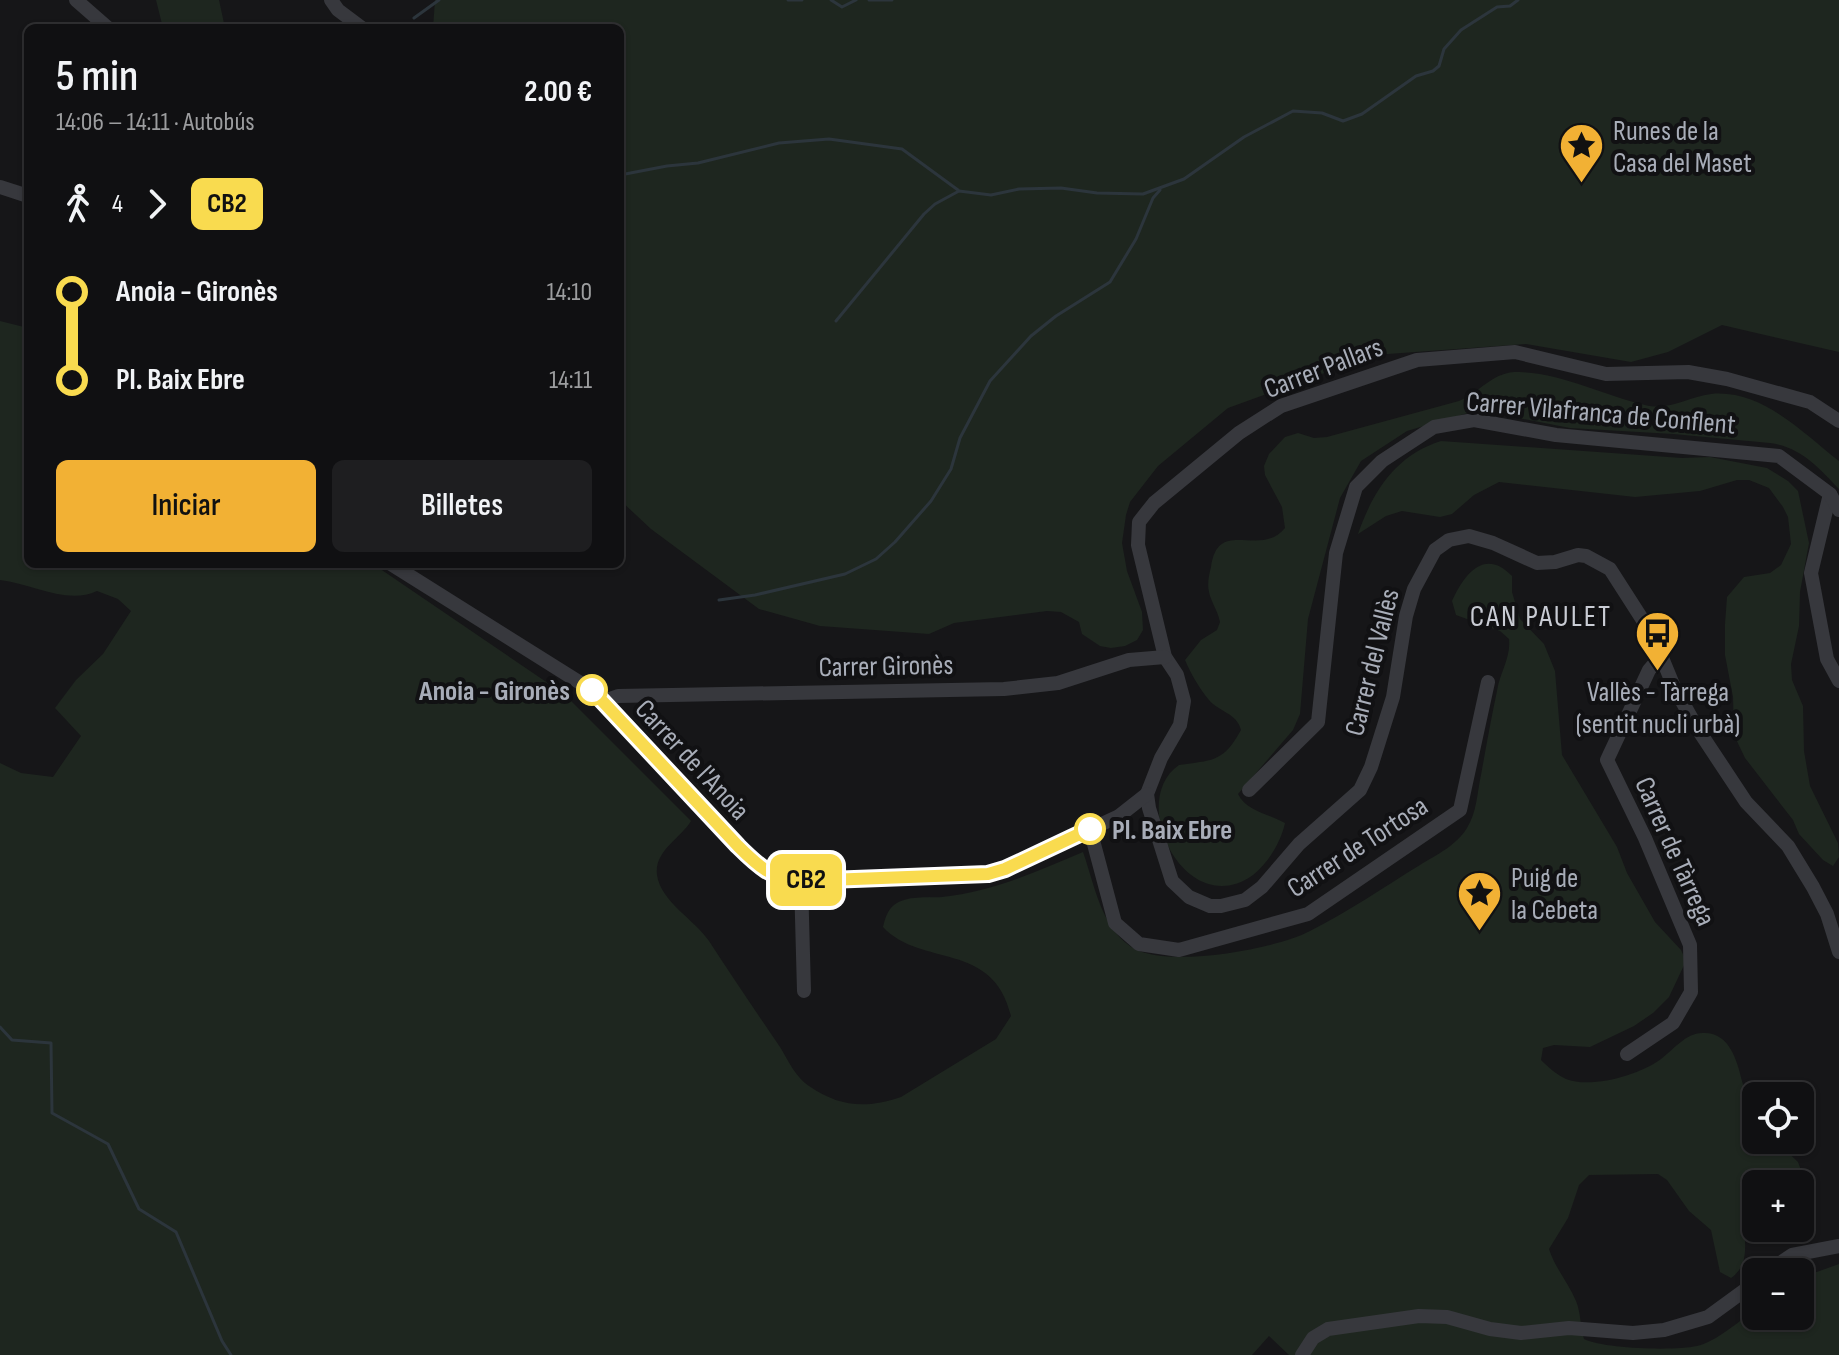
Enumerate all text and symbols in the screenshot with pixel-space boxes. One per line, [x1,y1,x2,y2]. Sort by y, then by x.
text: 5 min [56,50,138,103]
text: 2.00 € [524,74,592,110]
text: 14:06 – 14:11 · Autobús [56,107,255,138]
place label: Runes de la Casa del Maset [1613,115,1752,180]
place icon: Runes de la Casa del Maset [1558,122,1606,185]
icon: walk [56,182,100,226]
icon: forward [135,182,179,226]
text: CB2 [207,187,247,220]
text: 4 [112,189,123,220]
text: Anoia - Gironès [116,274,278,310]
text: 14:10 [546,277,592,308]
street label: Carrer Pallars [1260,331,1388,406]
text: Pl. Baix Ebre [116,362,245,398]
text: 14:11 [549,365,592,396]
street label: Carrer Vilafranca de Conflent [1465,385,1737,442]
button: Iniciar [56,460,316,552]
button: Billetes [332,460,592,552]
street label: Carrer del Vallès [1338,586,1407,739]
district label: CAN PAULET [1470,599,1612,635]
bus stop icon: Vallès - Tàrrega (sentit nucli urbà) [1634,610,1682,673]
street label: Carrer Gironès [818,649,954,684]
place label: Anoia - Gironès [418,675,570,708]
marker: Anoia - Gironès [577,675,607,705]
place label: Vallès - Tàrrega (sentit nucli urbà) [1576,676,1740,741]
street label: Carrer de l'Anoia [628,693,756,827]
street label: Carrer de Tàrrega [1627,772,1722,931]
street label: Carrer de Tortosa [1281,790,1434,905]
marker: Pl. Baix Ebre [1075,814,1105,844]
place label: Pl. Baix Ebre [1112,814,1232,847]
line badge: CB2 [760,854,852,906]
place label: Puig de la Cebeta [1511,862,1598,927]
text: CB2 [786,863,826,896]
place icon: Puig de la Cebeta [1456,869,1504,932]
map controls [1742,1082,1814,1330]
button: locate [1742,1082,1814,1154]
button: + [1742,1170,1814,1242]
button: − [1742,1258,1814,1330]

